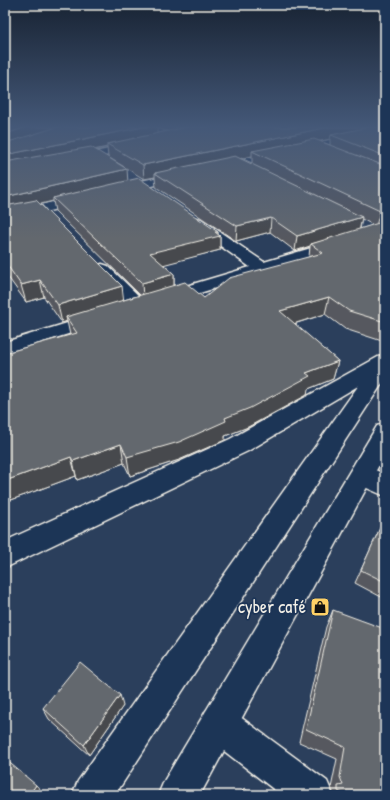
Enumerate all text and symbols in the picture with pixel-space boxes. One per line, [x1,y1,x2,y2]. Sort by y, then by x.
place label: cyber café [238,594,306,619]
shop icon: cyber café [309,596,331,618]

